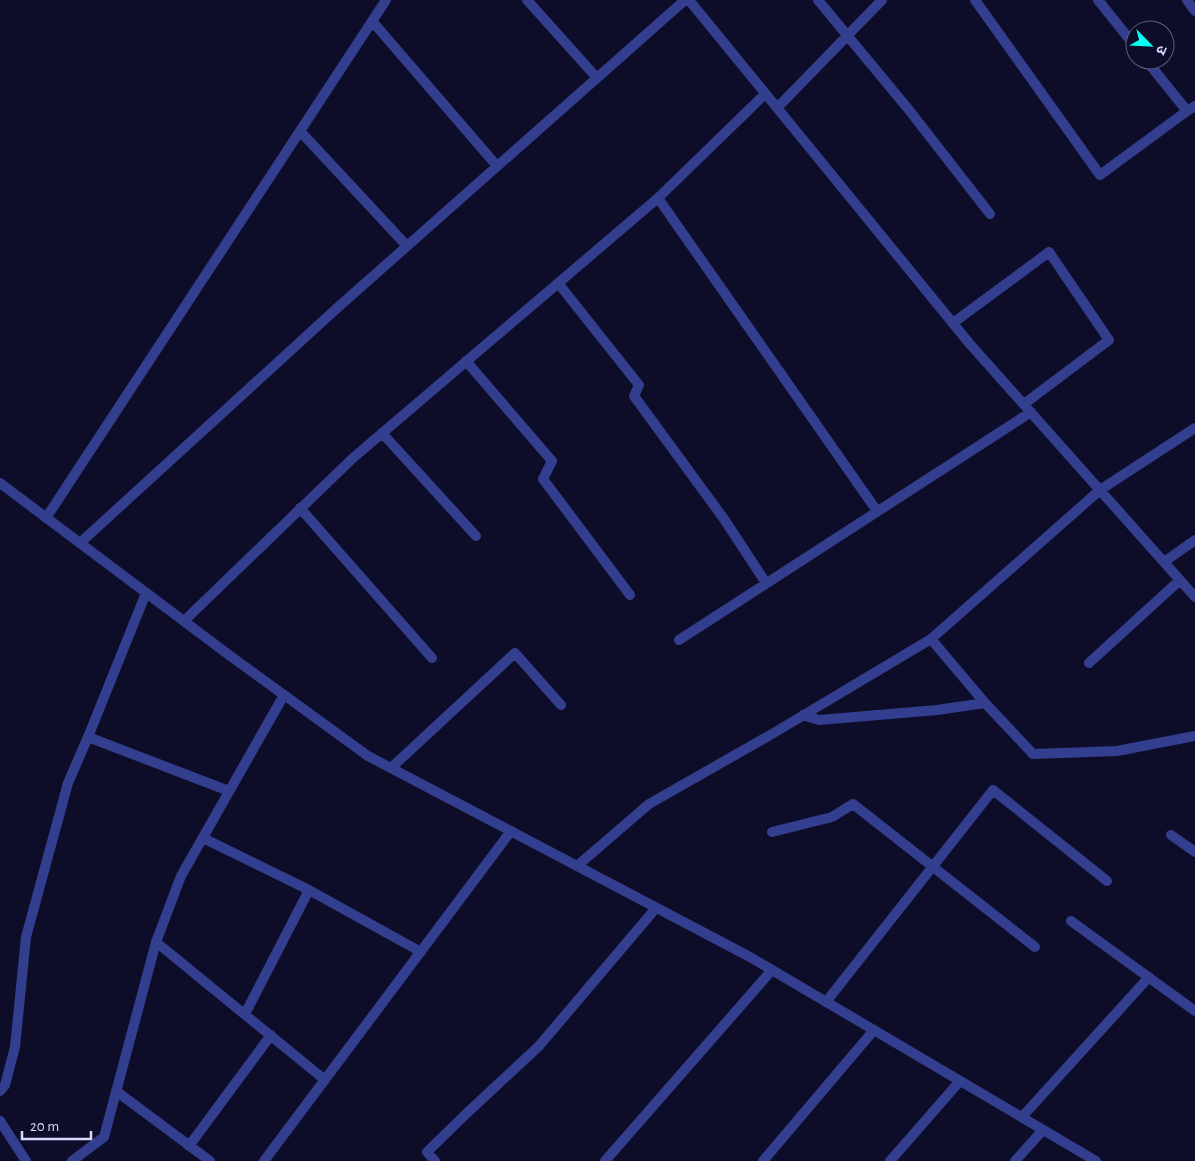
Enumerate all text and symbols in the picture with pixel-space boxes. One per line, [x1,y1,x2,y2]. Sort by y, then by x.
north arrow [1125,20,1175,70]
text: उ [1153,43,1169,57]
scale bar [22,1108,91,1140]
text: 20 m [30,1119,59,1134]

